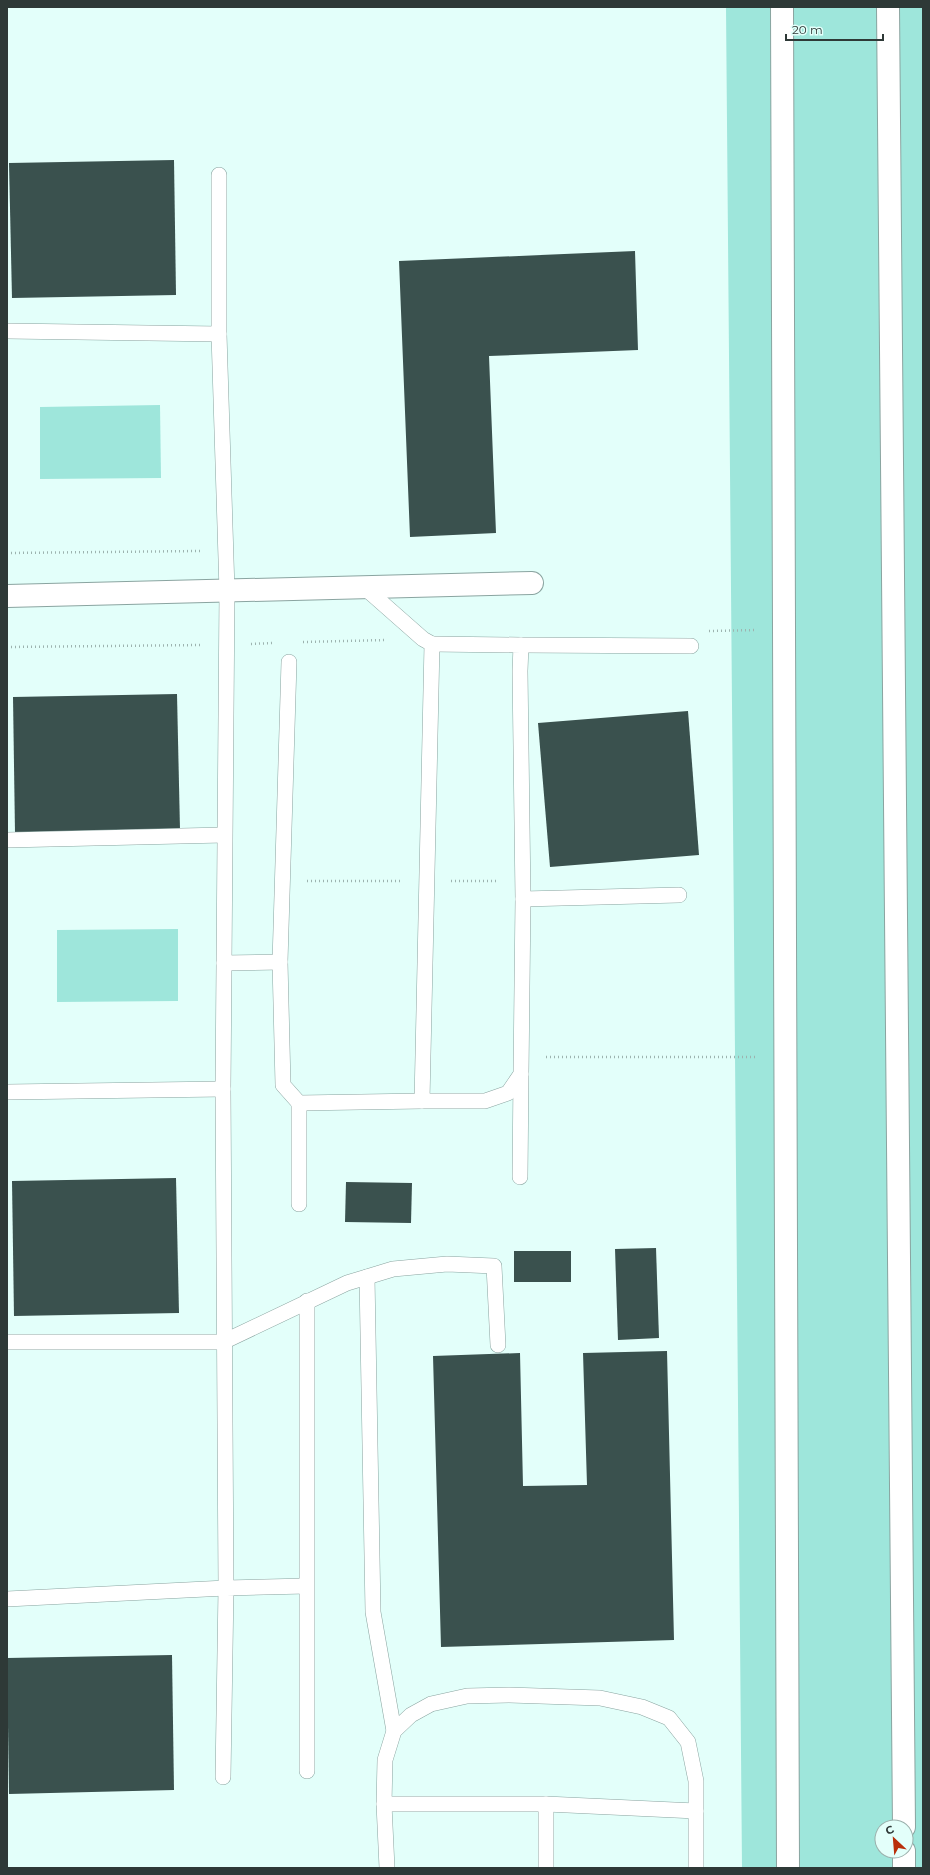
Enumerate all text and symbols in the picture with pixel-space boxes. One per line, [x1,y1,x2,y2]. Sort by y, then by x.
scale bar [786,16,883,42]
text: 20 m [792,22,823,37]
north arrow [874,1819,914,1859]
text: С [883,1822,896,1838]

